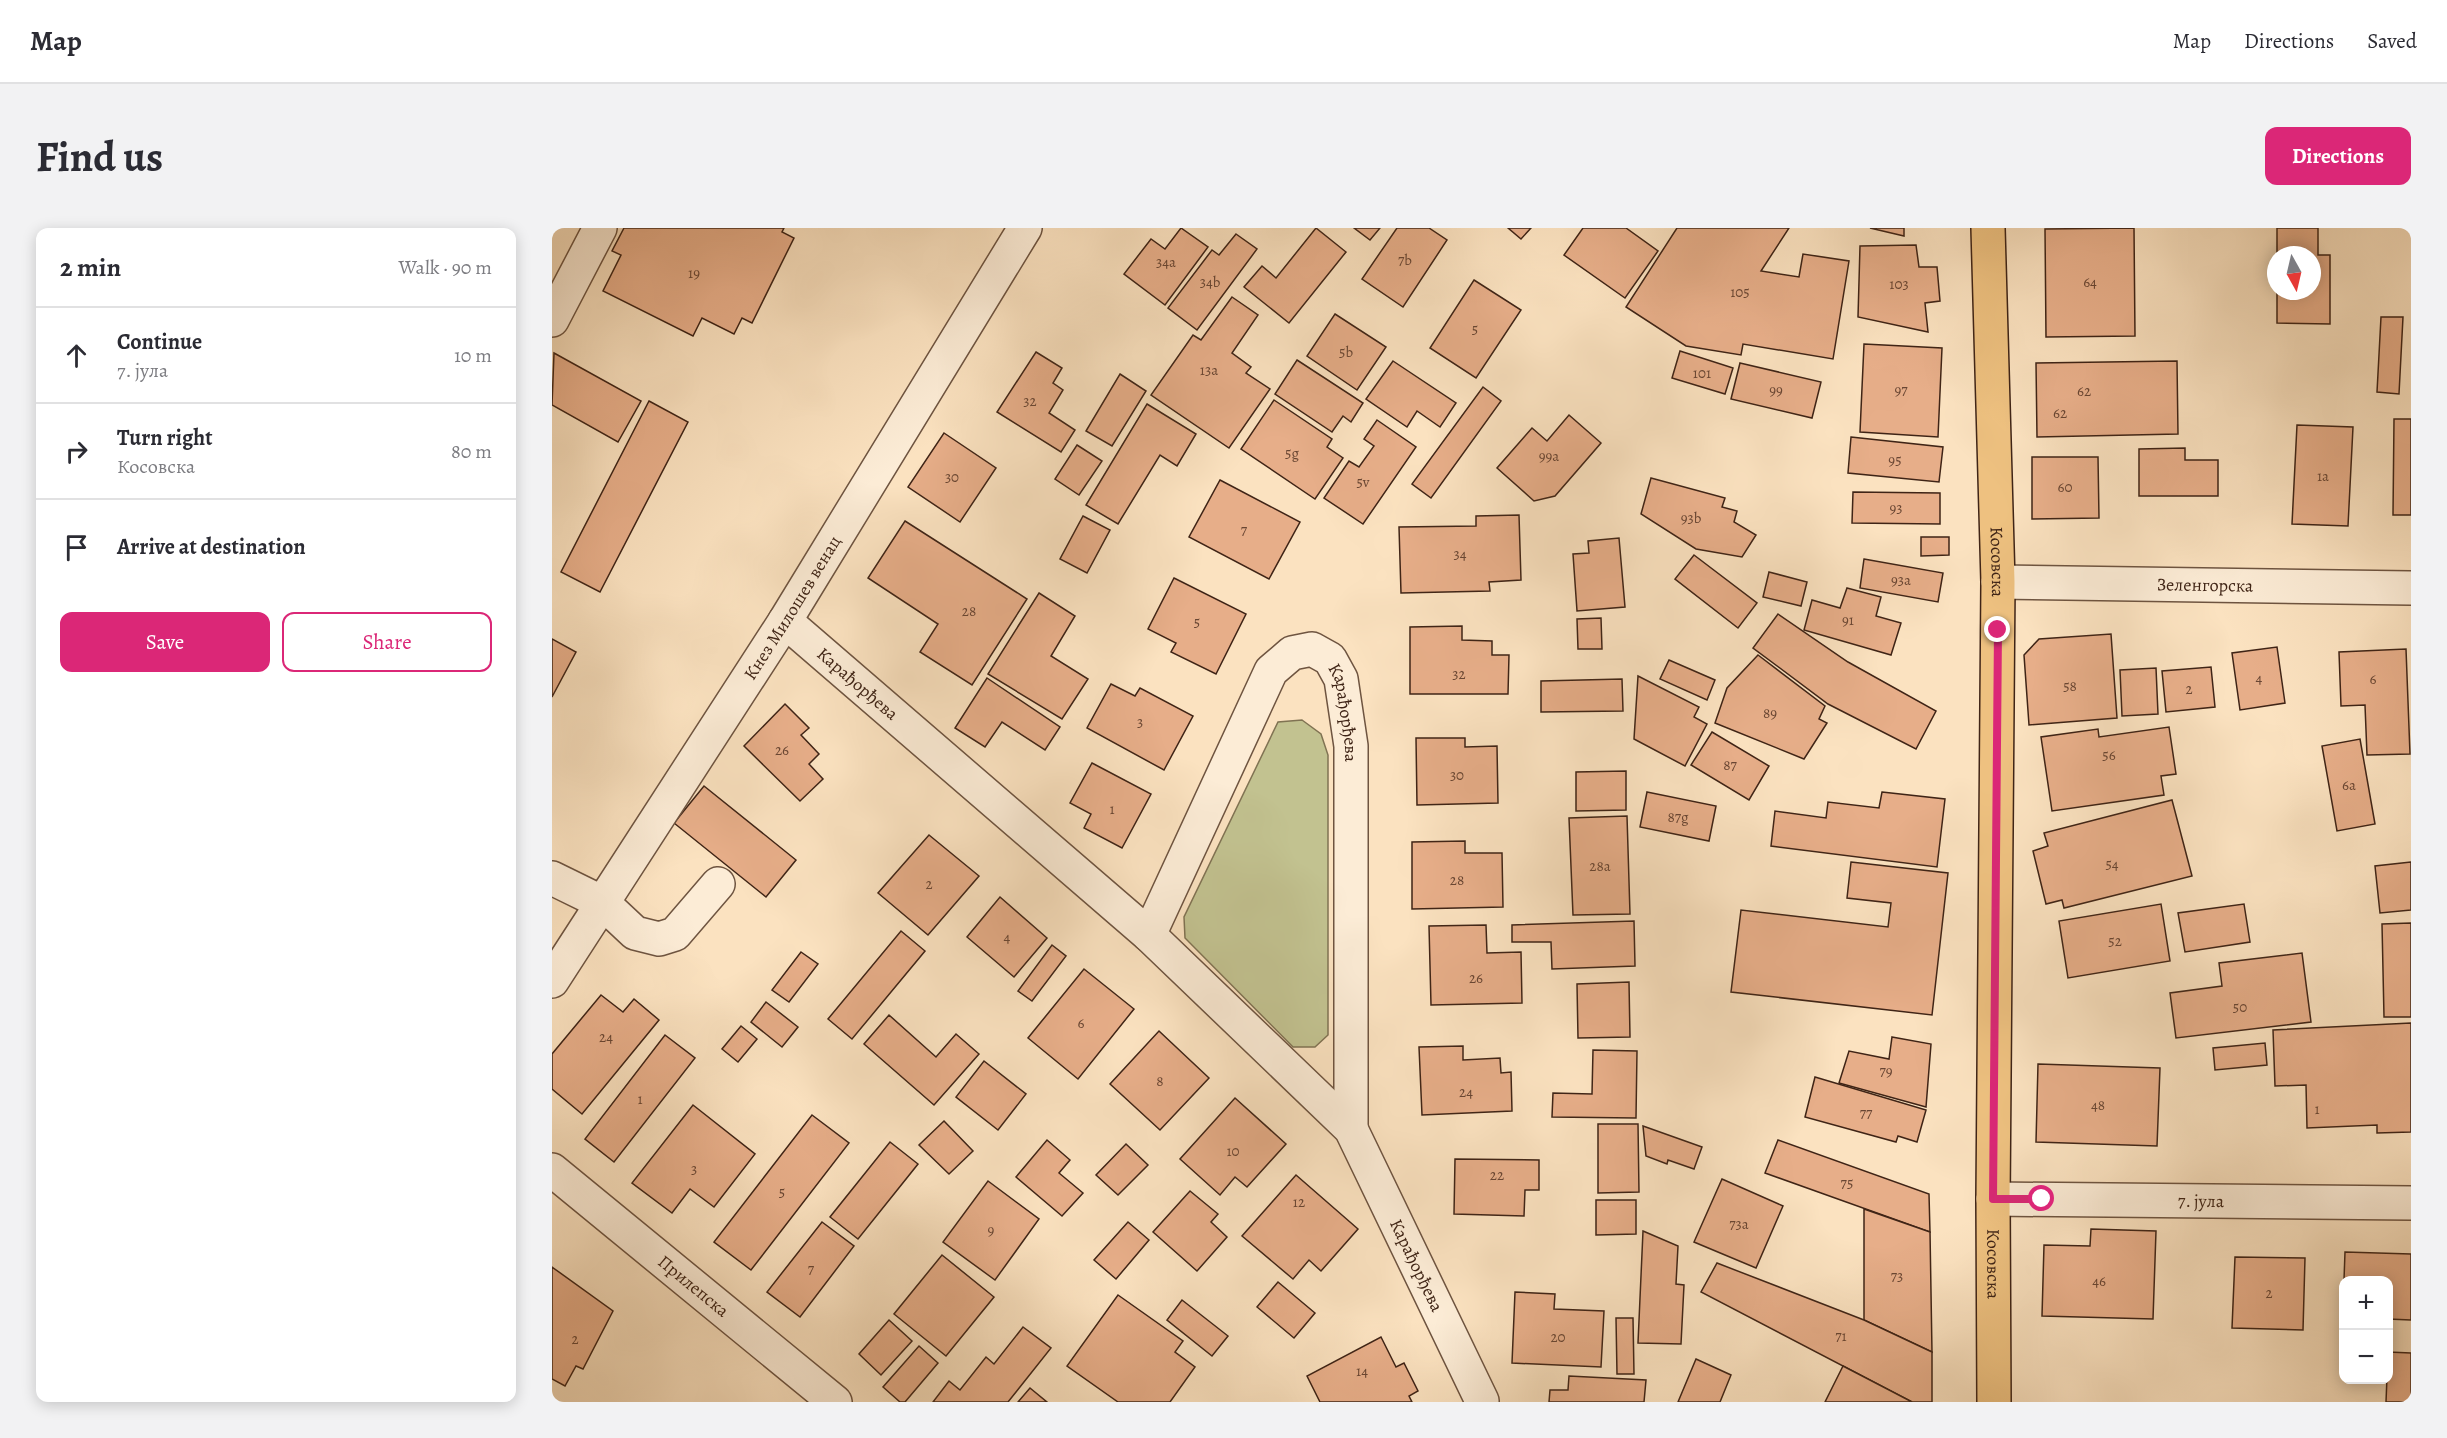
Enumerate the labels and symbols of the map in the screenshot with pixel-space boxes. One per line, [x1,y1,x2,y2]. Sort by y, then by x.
north arrow [2267,246,2321,300]
house number: 7b [1398,250,1412,270]
house number: 34a [1156,252,1176,272]
house number: 19 [688,263,700,283]
house number: 34b [1200,272,1221,292]
house number: 64 [2083,272,2097,292]
house number: 103 [1889,274,1909,294]
house number: 105 [1730,282,1750,302]
house number: 5 [1472,319,1478,339]
house number: 5b [1339,342,1353,362]
house number: 13a [1200,360,1218,380]
house number: 101 [1693,363,1711,383]
house number: 99 [1769,380,1783,400]
house number: 97 [1894,380,1908,400]
house number: 62 [2077,381,2091,401]
house number: 32 [1023,391,1037,411]
house number: 62 [2053,403,2067,423]
house number: 5g [1285,443,1299,463]
house number: 99a [1539,446,1559,466]
house number: 95 [1888,450,1902,470]
house number: 1a [2317,466,2329,486]
house number: 30 [945,467,959,487]
house number: 5v [1356,472,1370,492]
house number: 60 [2058,477,2072,497]
house number: 93 [1889,498,1903,518]
house number: 93b [1681,508,1702,528]
house number: 7 [1241,520,1248,540]
street label: Косовска [1984,526,2010,598]
street label: Кнез Милошев венац [738,531,846,684]
house number: 34 [1453,544,1467,564]
house number: 93a [1891,570,1911,590]
street label: Зеленгорска [2157,572,2254,598]
house number: 28 [962,601,976,621]
house number: 91 [1842,610,1854,630]
house number: 5 [1194,612,1200,632]
route end [1984,616,2010,642]
street label: Карађорђева [812,642,904,726]
street label: Карађорђева [1323,659,1363,763]
house number: 32 [1452,664,1466,684]
house number: 4 [2256,668,2263,688]
house number: 6 [2370,669,2377,689]
house number: 58 [2063,676,2077,696]
house number: 2 [2185,679,2193,699]
house number: 89 [1763,703,1777,723]
house number: 3 [1137,712,1143,732]
house number: 26 [775,740,789,760]
house number: 56 [2102,745,2116,765]
house number: 87 [1723,755,1737,775]
house number: 30 [1450,765,1464,785]
house number: 6a [2342,775,2356,795]
house number: 1 [1109,799,1115,819]
house number: 87g [1667,807,1689,827]
house number: 54 [2105,854,2119,874]
house number: 28a [1589,856,1611,876]
house number: 28 [1450,870,1464,890]
house number: 2 [925,874,933,894]
house number: 4 [1004,927,1011,947]
house number: 52 [2108,931,2122,951]
house number: 26 [1469,968,1483,988]
house number: 50 [2233,997,2247,1017]
house number: 6 [1078,1013,1085,1033]
house number: 24 [599,1027,613,1047]
house number: 79 [1879,1061,1893,1081]
house number: 8 [1156,1071,1164,1091]
house number: 24 [1459,1082,1473,1102]
house number: 1 [637,1089,643,1109]
house number: 48 [2091,1095,2105,1115]
house number: 1 [2314,1099,2320,1119]
house number: 77 [1860,1103,1873,1123]
house number: 10 [1226,1141,1240,1161]
house number: 3 [691,1159,697,1179]
house number: 22 [1490,1165,1504,1185]
house number: 75 [1841,1173,1853,1193]
house number: 5 [779,1182,785,1202]
route start [2028,1185,2054,1211]
street label: 7. јула [2178,1189,2225,1213]
house number: 12 [1293,1192,1305,1212]
house number: 73a [1729,1214,1749,1234]
street label: Карађорђева [1384,1215,1449,1316]
house number: 9 [988,1220,995,1240]
street label: Косовска [1981,1229,2005,1300]
street label: Прилепска [653,1250,735,1323]
house number: 7 [808,1259,815,1279]
house number: 73 [1891,1266,1903,1286]
house number: 46 [2092,1271,2106,1291]
house number: 2 [2265,1283,2273,1303]
house number: 71 [1835,1326,1847,1346]
house number: 20 [1550,1327,1566,1347]
house number: 2 [571,1329,579,1349]
house number: 14 [1356,1361,1368,1381]

